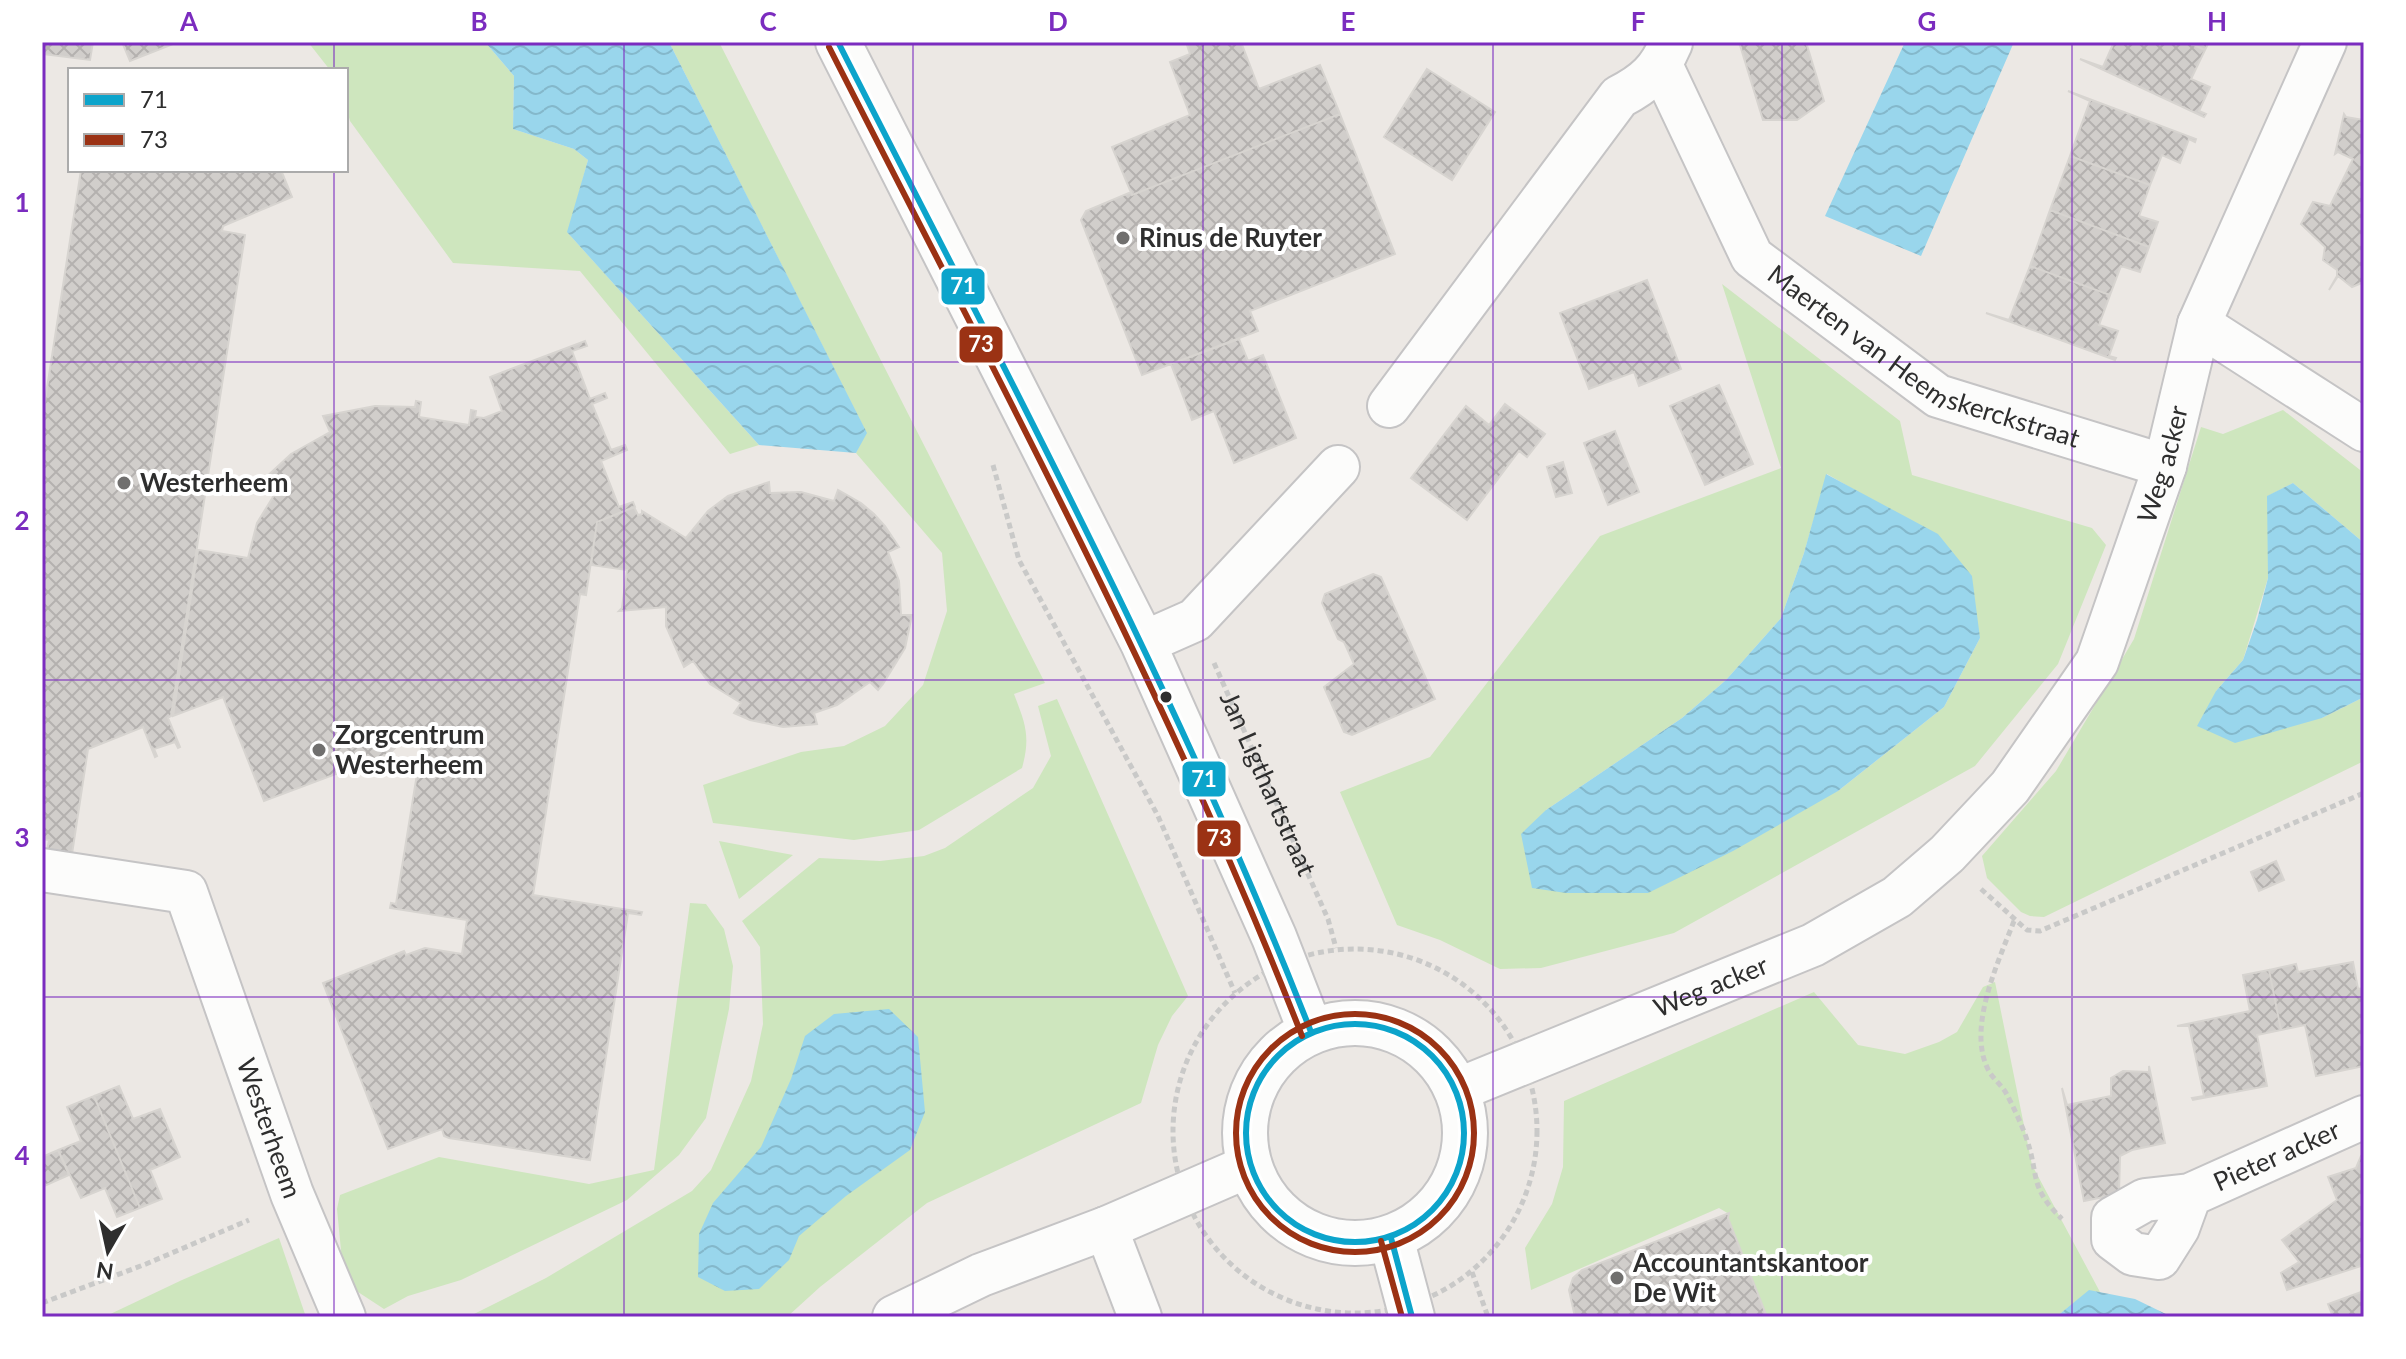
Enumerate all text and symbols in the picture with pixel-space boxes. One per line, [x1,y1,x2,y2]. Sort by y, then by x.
text: A [179,5,199,37]
text: B [470,5,488,37]
text: C [759,5,777,37]
text: D [1048,5,1068,37]
text: E [1341,5,1355,37]
text: F [1631,5,1645,37]
text: G [1918,5,1936,37]
text: H [2207,5,2227,37]
legend [68,68,348,172]
text: 71 [140,84,168,113]
text: 73 [140,124,168,153]
text: 1 [14,186,30,218]
place label: Rinus de Ruyter [1139,221,1322,253]
marker: Rinus de Ruyter [1114,229,1132,247]
street label: Maerten van Heemskerckstraat [1762,257,2084,454]
line badge: 71 [940,267,986,306]
text: 71 [950,272,976,299]
line badge: 73 [958,325,1004,364]
text: 73 [968,330,994,357]
street label: Weg acker [2130,402,2194,527]
place label: Westerheem [140,466,288,498]
marker: Westerheem [115,474,133,492]
text: 2 [14,504,30,536]
street label: Jan Ligthartstraat [1214,686,1324,881]
unlabelled marker [1158,689,1174,705]
place label: Zorgcentrum Westerheem [335,718,485,780]
marker: Zorgcentrum Westerheem [310,741,328,759]
line badge: 71 [1181,760,1227,798]
text: 71 [1191,765,1217,792]
line badge: 73 [1196,819,1242,858]
text: 3 [14,821,30,853]
text: 73 [1206,824,1232,851]
street label: Weg acker [1649,948,1773,1023]
street label: Westerheem [231,1054,309,1202]
street label: Pieter acker [2208,1113,2345,1197]
text: 4 [14,1139,30,1171]
north arrow [68,1211,148,1291]
place label: Accountantskantoor De Wit [1632,1246,1869,1308]
text: N [94,1257,115,1286]
marker: Accountantskantoor De Wit [1608,1269,1626,1287]

